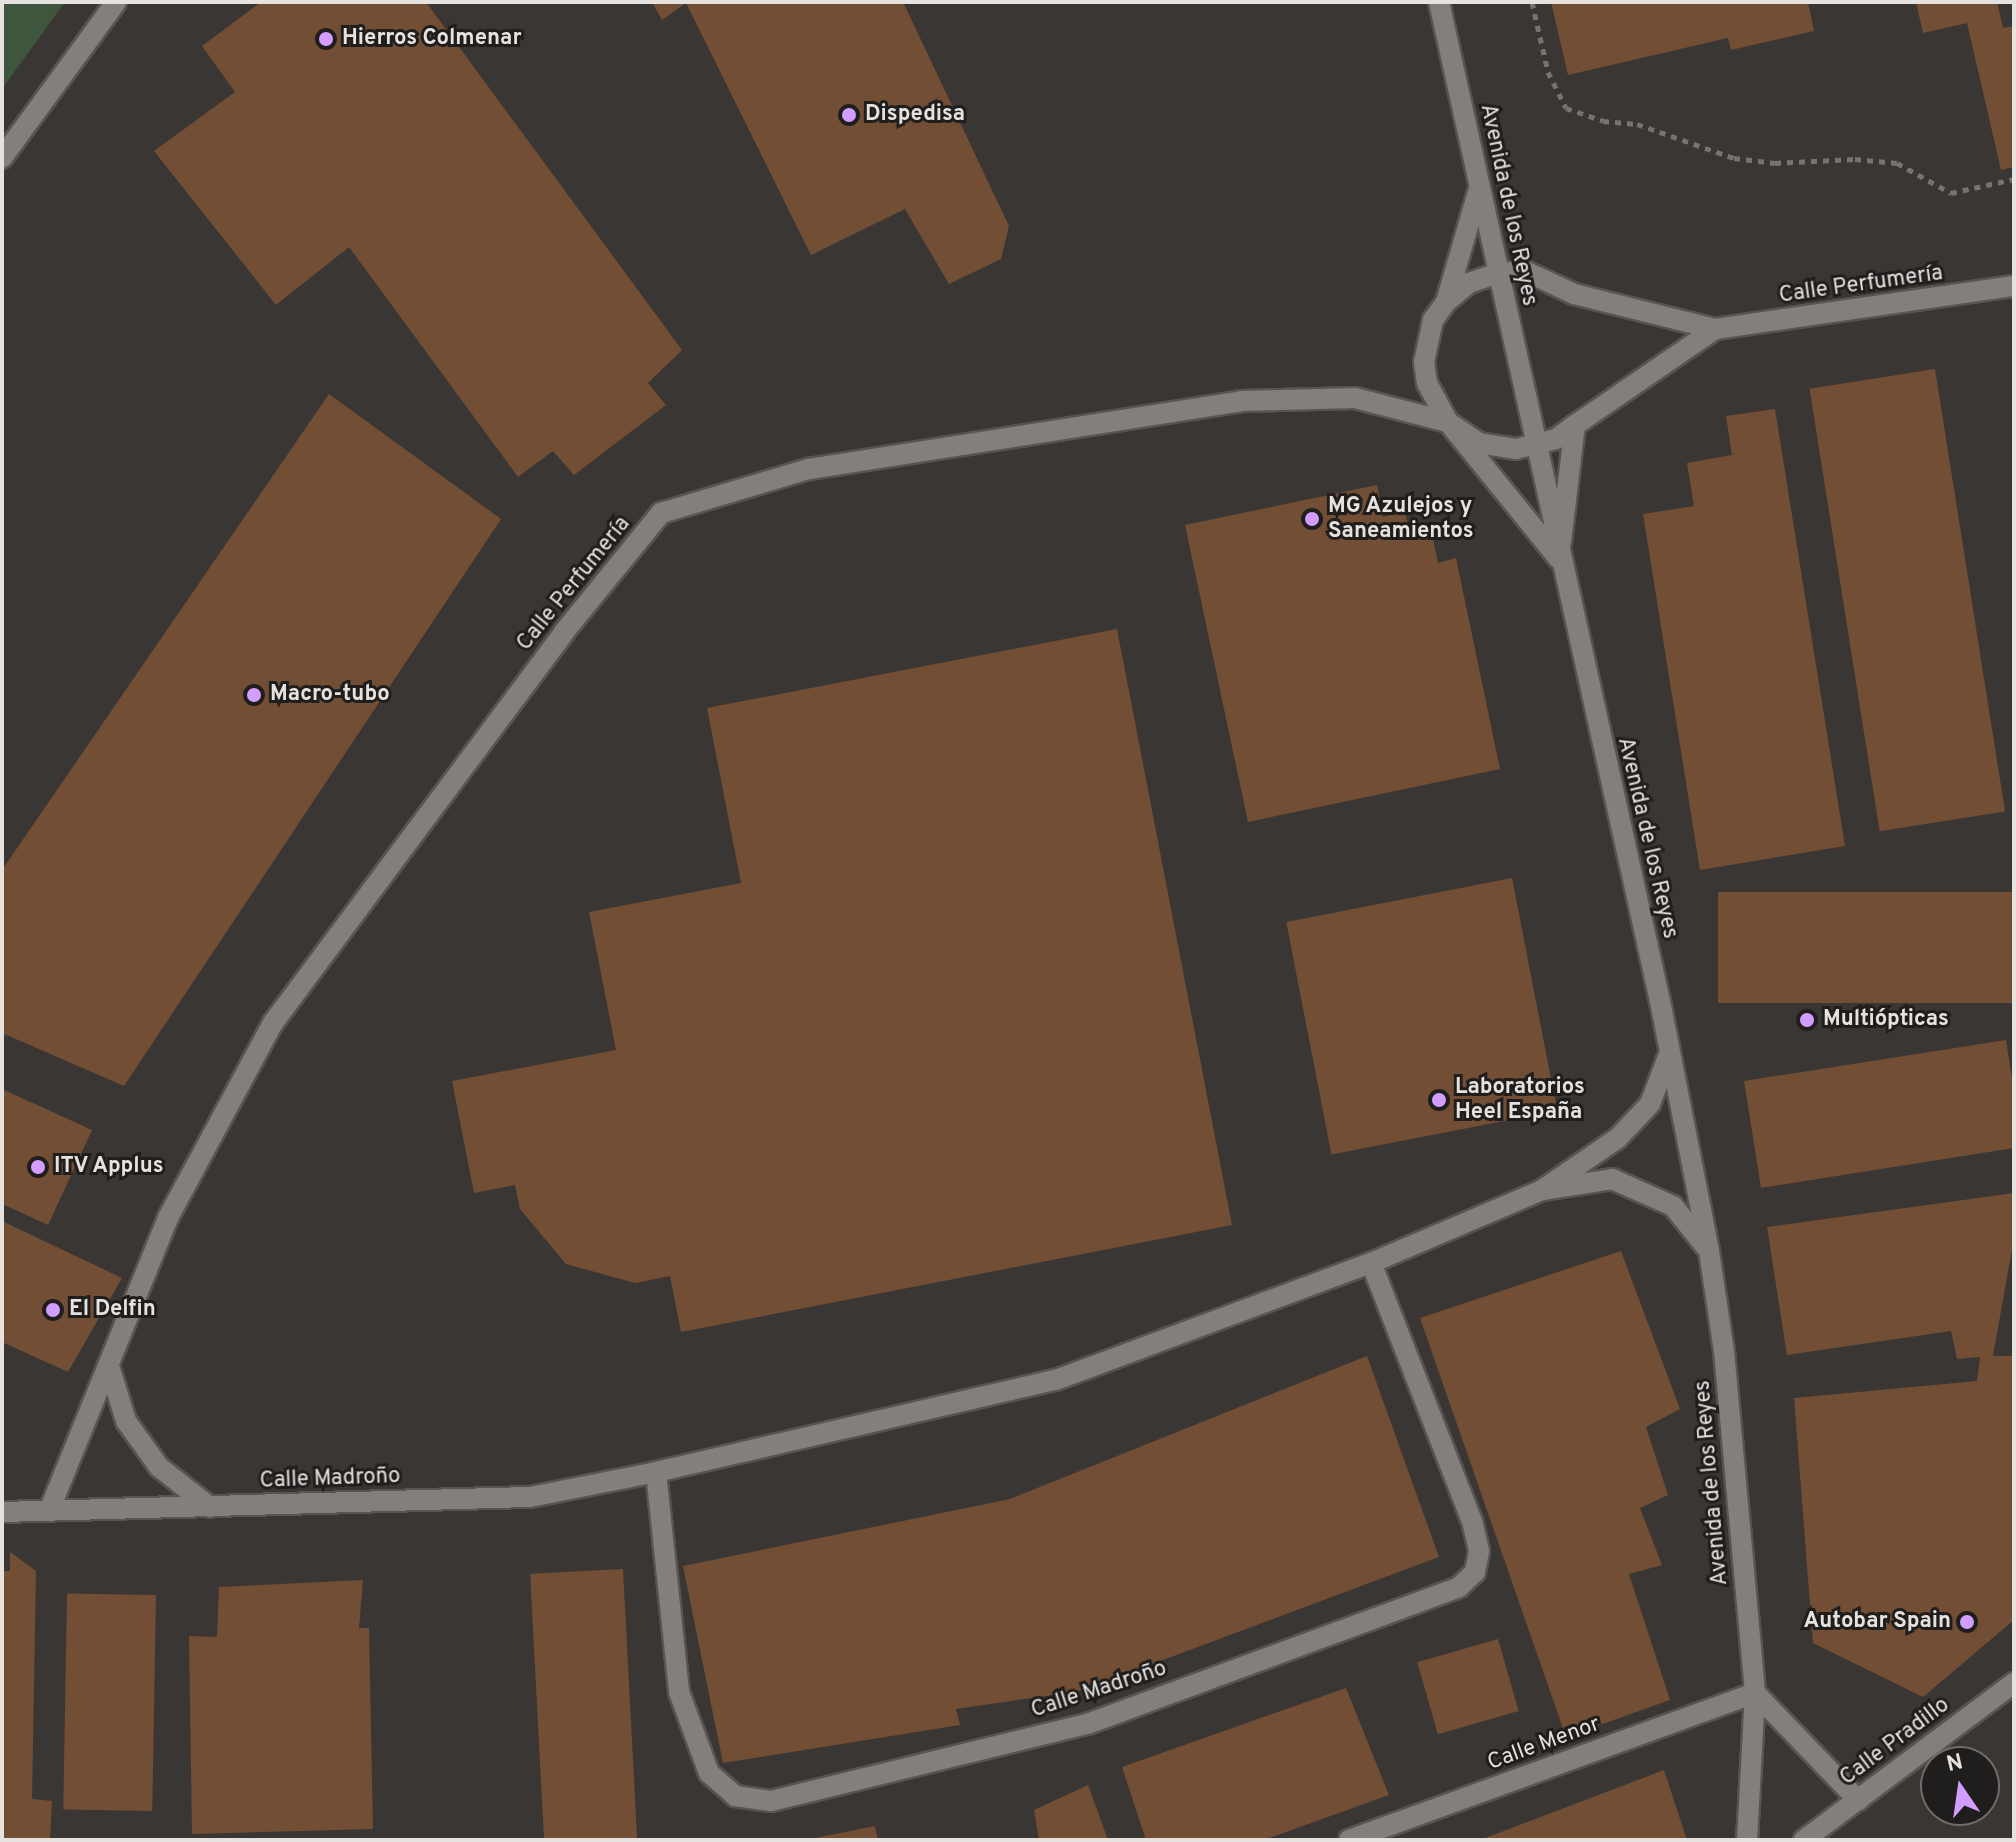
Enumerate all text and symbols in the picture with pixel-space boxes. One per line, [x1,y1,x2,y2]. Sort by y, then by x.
place label: Hierros Colmenar [342,26,522,52]
marker: Hierros Colmenar [317,30,335,48]
place label: Dispedisa [865,102,965,128]
street label: Avenida de los Reyes [1474,102,1542,308]
marker: Dispedisa [840,106,858,124]
street label: Calle Perfumería [1777,260,1945,310]
place label: MG Azulejos y Saneamientos [1328,493,1474,544]
marker: MG Azulejos y Saneamientos [1303,510,1321,528]
street label: Calle Perfumería [512,512,636,656]
place label: Macro-tubo [270,682,390,708]
marker: Macro-tubo [245,686,263,704]
street label: Avenida de los Reyes [1611,735,1683,941]
place label: Multiópticas [1823,1007,1949,1033]
marker: Multiópticas [1798,1011,1816,1029]
place label: Laboratorios Heel España [1455,1074,1585,1126]
marker: Laboratorios Heel España [1430,1091,1448,1109]
place label: ITV Applus [54,1154,165,1180]
marker: ITV Applus [29,1158,47,1176]
place label: El Delfin [69,1297,156,1323]
marker: El Delfin [44,1301,62,1319]
street label: Avenida de los Reyes [1690,1379,1734,1587]
street label: Calle Madroño [259,1463,401,1495]
place label: Autobar Spain [1804,1609,1951,1635]
marker: Autobar Spain [1958,1613,1976,1631]
street label: Calle Madroño [1028,1656,1170,1724]
street label: Calle Pradillo [1835,1692,1955,1792]
street label: Calle Menor [1484,1711,1604,1777]
north arrow [1920,1746,2000,1826]
text: N [1944,1749,1966,1779]

